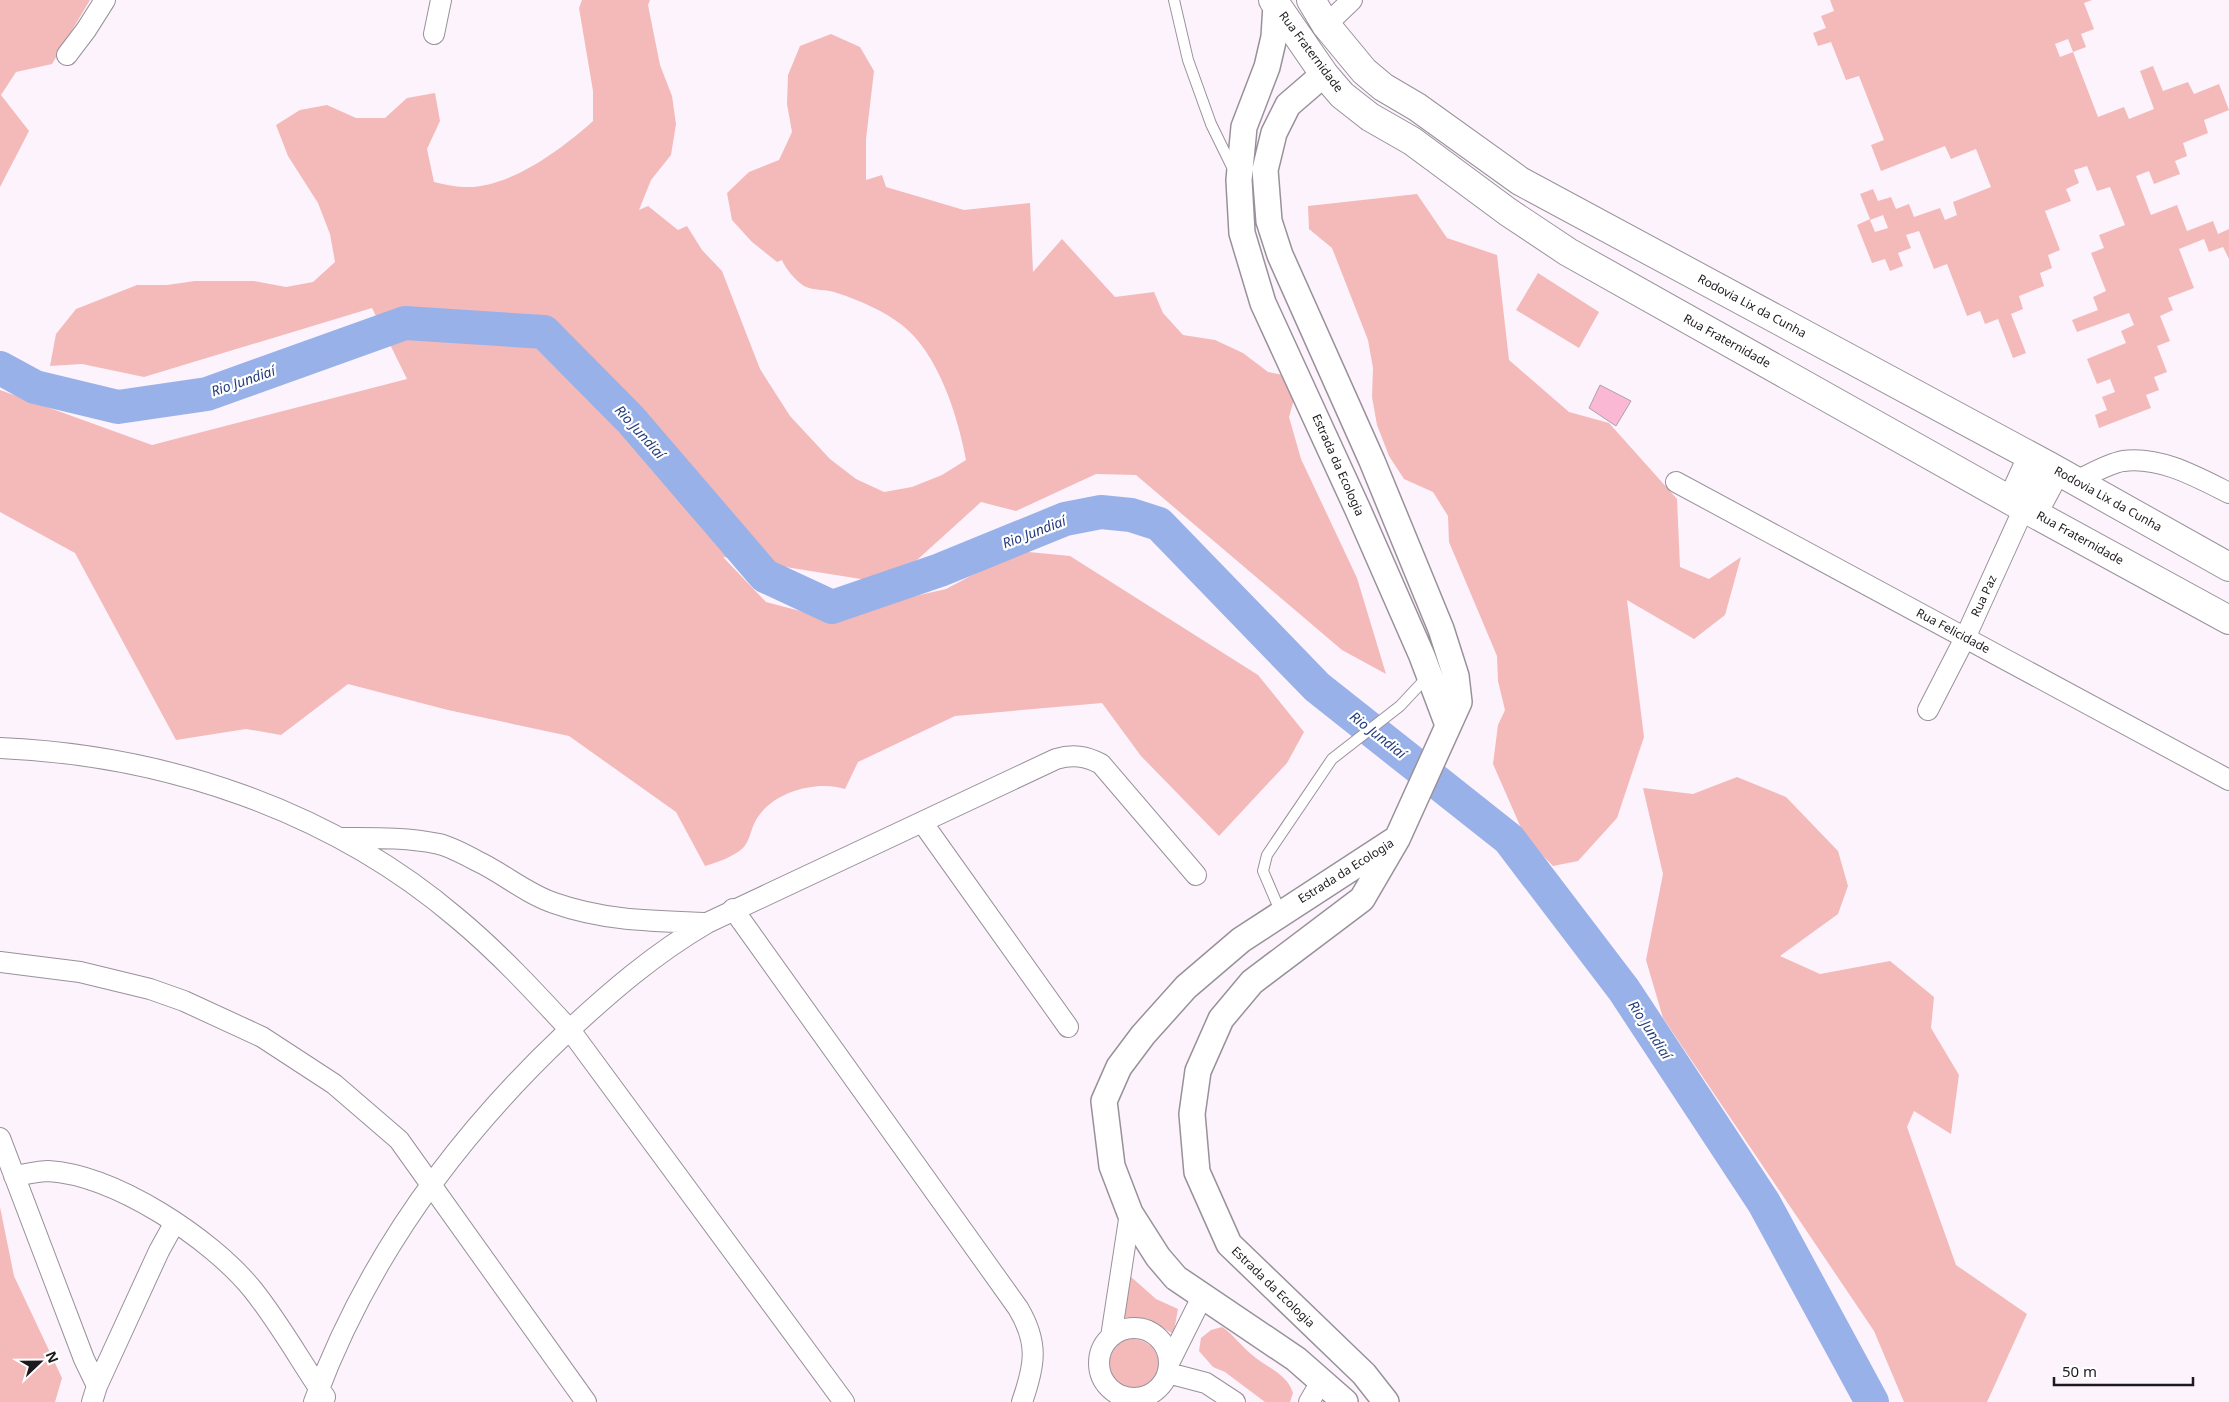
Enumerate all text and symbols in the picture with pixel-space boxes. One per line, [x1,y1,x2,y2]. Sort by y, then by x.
street label: Rua Fraternidade [1275,8,1348,96]
street label: Rodovia Lix da Cunha [1695,270,1810,341]
street label: Rua Fraternidade [1681,310,1774,372]
water label: Rio Jundiaí [208,360,280,400]
water label: Rio Jundiaí [611,401,671,464]
street label: Estrada da Ecologia [1308,411,1369,518]
street label: Rodovia Lix da Cunha [2051,462,2165,535]
street label: Rua Fraternidade [2034,507,2127,569]
water label: Rio Jundiaí [999,510,1070,552]
street label: Rua Paz [1966,572,2001,619]
street label: Rua Felicidade [1913,604,1993,657]
water label: Rio Jundiaí [1346,707,1412,764]
street label: Estrada da Ecologia [1295,834,1397,907]
water label: Rio Jundiaí [1624,997,1678,1065]
street label: Estrada da Ecologia [1228,1242,1319,1331]
north arrow [15,1337,65,1387]
text: N [42,1348,63,1366]
scale bar [2054,1354,2193,1386]
text: 50 m [2062,1361,2097,1381]

